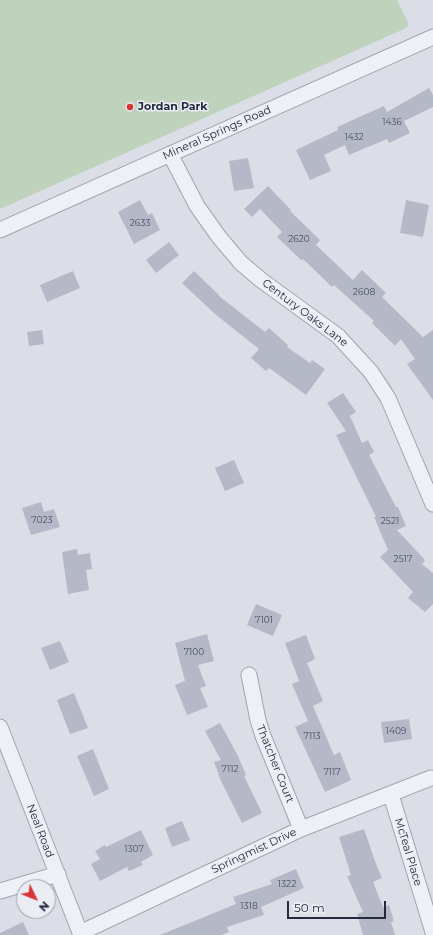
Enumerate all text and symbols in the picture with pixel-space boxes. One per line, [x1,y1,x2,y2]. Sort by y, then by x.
place label: Jordan Park [138,100,207,114]
marker: Jordan Park [125,102,135,112]
street label: Mineral Springs Road [161,103,273,163]
house number: 1436 [382,117,402,127]
house number: 1432 [344,132,364,142]
house number: 2633 [130,218,150,228]
house number: 2620 [288,234,310,244]
street label: Century Oaks Lane [259,276,351,350]
house number: 2608 [353,287,375,297]
house number: 7023 [31,515,53,525]
house number: 2521 [381,516,399,526]
house number: 2517 [394,554,412,564]
house number: 7101 [255,615,273,625]
house number: 7100 [184,647,204,657]
street label: Thatcher Court [253,723,297,805]
house number: 1409 [386,726,406,736]
house number: 7113 [304,731,320,741]
house number: 7112 [221,764,239,774]
house number: 7117 [323,767,341,777]
street label: Neal Road [24,802,56,860]
street label: McTeal Place [391,816,425,888]
street label: Springmist Drive [209,825,299,877]
house number: 1307 [124,844,144,854]
north arrow [16,879,56,919]
house number: 1322 [278,879,296,889]
scale bar [289,893,388,919]
text: N [36,898,52,915]
text: 50 m [294,900,325,915]
house number: 1318 [240,901,258,911]

